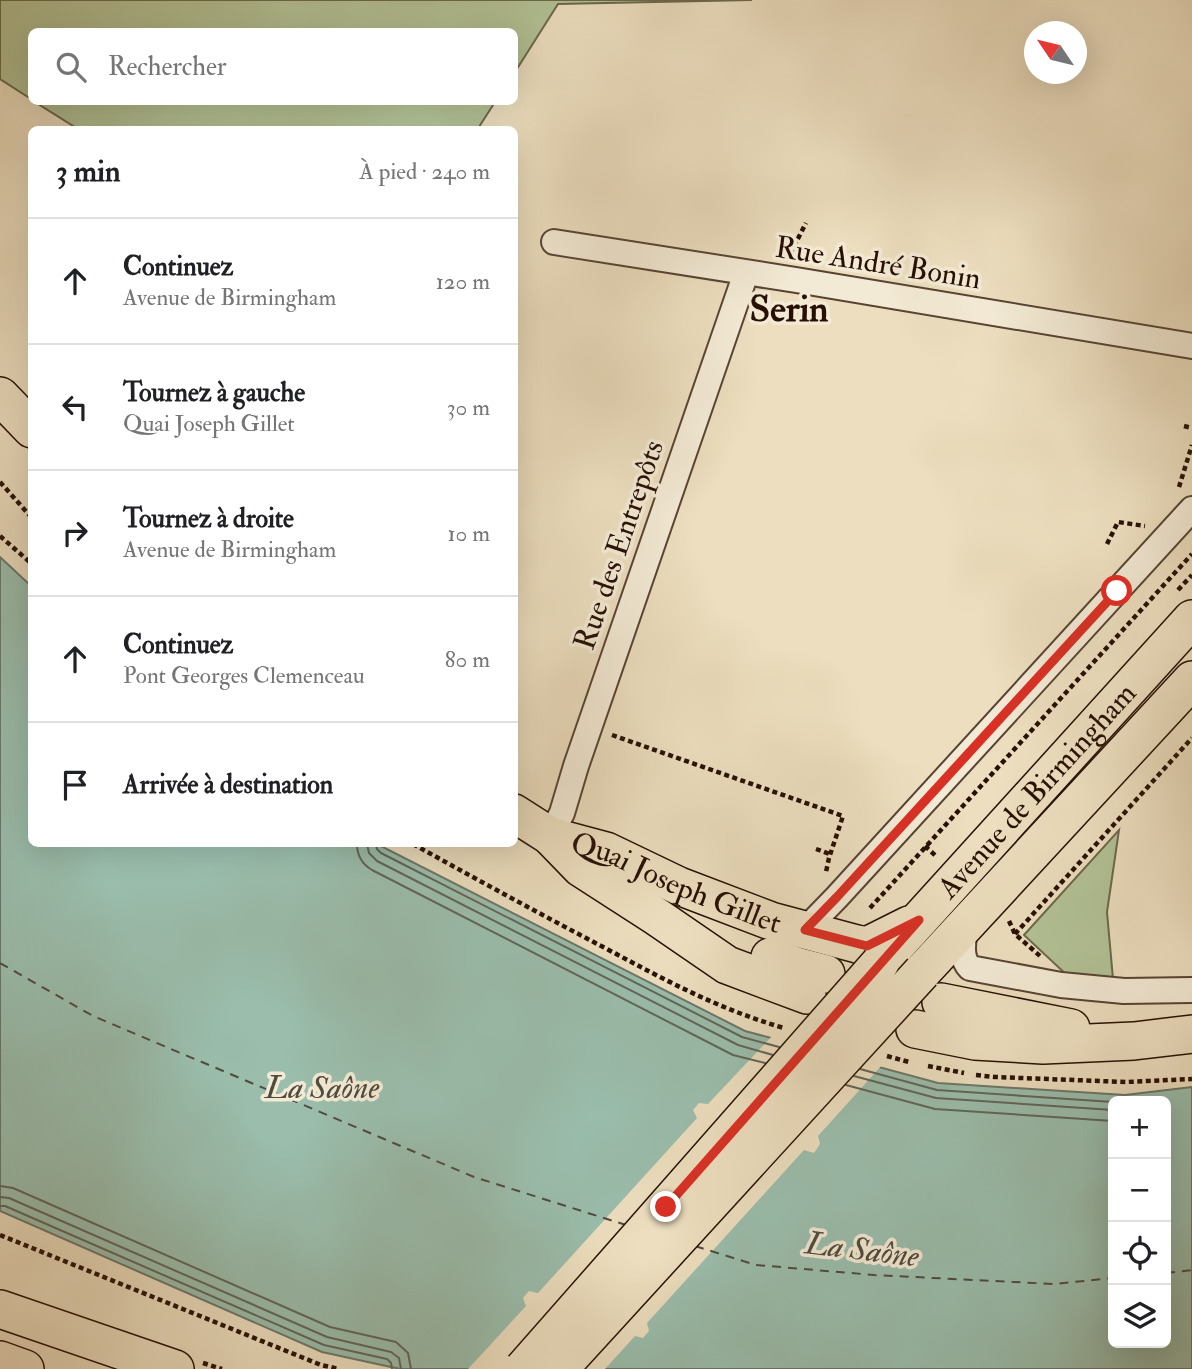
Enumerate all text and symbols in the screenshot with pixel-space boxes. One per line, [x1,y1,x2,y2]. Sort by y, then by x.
north arrow [1024,21,1087,84]
search box [28,28,518,105]
icon: search [52,48,90,86]
text: Rechercher [108,51,227,83]
text: 3 min [56,153,121,190]
text: À pied · 240 m [359,157,490,186]
street label: Rue André Bonin [773,228,983,298]
text: Continuez [123,251,233,283]
icon: ahead [56,262,94,300]
text: 120 m [436,267,490,296]
text: Avenue de Birmingham [123,283,336,312]
district label: Serin [750,286,828,333]
text: Tournez à gauche [123,377,305,409]
icon: left [56,388,94,426]
text: 30 m [447,393,490,422]
text: Quai Joseph Gillet [123,409,295,438]
street label: Rue des Entrepôts [566,435,672,655]
text: Tournez à droite [123,503,294,535]
icon: right [56,514,94,552]
text: 10 m [447,519,490,548]
text: Avenue de Birmingham [123,535,336,564]
route start [1101,575,1132,606]
text: Continuez [123,629,233,661]
icon: ahead [56,640,94,678]
text: 80 m [445,645,490,674]
text: Pont Georges Clemenceau [123,661,365,690]
street label: Avenue de Birmingham [929,675,1144,907]
icon: arrive [56,766,94,804]
text: Arrivée à destination [123,769,333,801]
street label: Quai Joseph Gillet [567,824,785,941]
water label: La Saône [263,1068,379,1108]
map controls [1108,1096,1171,1348]
button: + [1108,1096,1171,1159]
button: − [1108,1159,1171,1222]
route end [650,1191,681,1222]
button: locate [1108,1222,1171,1285]
water label: La Saône [801,1223,921,1277]
button: layers [1108,1285,1171,1348]

